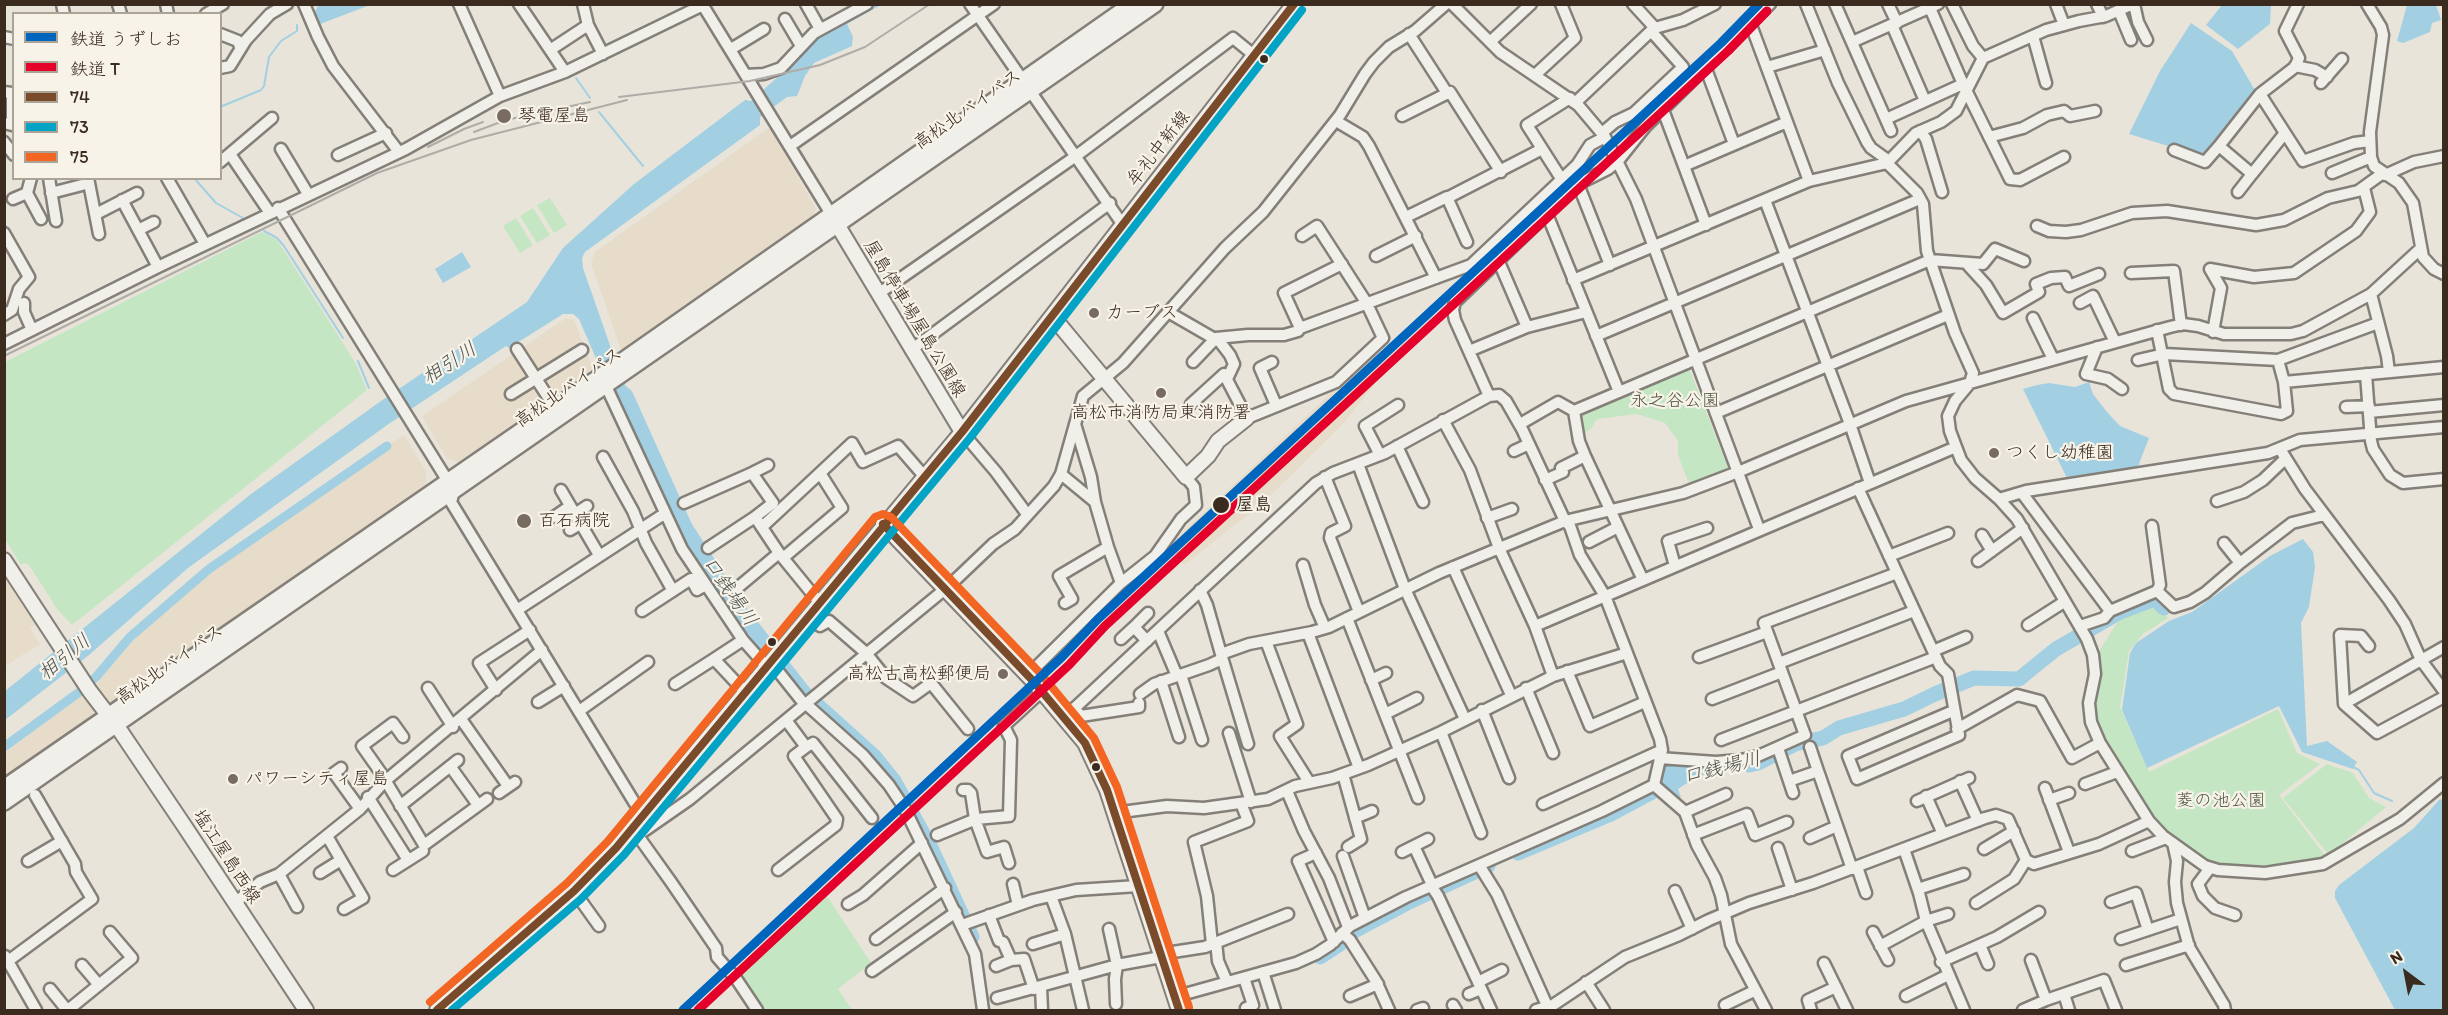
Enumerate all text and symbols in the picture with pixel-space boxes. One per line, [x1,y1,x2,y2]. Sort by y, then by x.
legend [12,12,222,180]
text: 鉄道 うずしお [70,28,182,50]
unlabelled marker [1258,53,1270,65]
text: 鉄道 T [70,58,120,80]
street label: 高松北バイパス [910,65,1026,155]
text: 74 [70,86,90,108]
place label: 琴電屋島 [518,105,590,127]
marker: 琴電屋島 [495,107,513,125]
street label: 牟礼中新線 [1123,107,1195,191]
text: 73 [70,116,89,138]
text: 75 [70,146,88,168]
street label: 屋島停車場屋島公園線 [858,236,970,402]
place label: カーブス [1106,302,1178,324]
marker: カーブス [1087,306,1101,320]
water label: 相引川 [418,338,482,390]
street label: 高松北バイパス [511,343,627,433]
marker: 高松市消防局東消防署 [1154,386,1168,400]
park label: 永之谷公園 [1630,390,1720,412]
place label: 高松市消防局東消防署 [1071,402,1251,424]
place label: つくし幼稚園 [2006,442,2114,464]
marker: つくし幼稚園 [1987,446,2001,460]
place label: 屋島 [1236,494,1272,516]
marker: 屋島 [1211,495,1231,515]
place label: 百石病院 [538,510,610,532]
marker: 百石病院 [515,512,533,530]
water label: 口銭場川 [696,552,762,632]
street label: 高松北バイパス [112,620,228,710]
water label: 相引川 [34,630,96,686]
unlabelled marker [766,636,778,648]
place label: 高松古高松郵便局 [847,663,991,685]
marker: 高松古高松郵便局 [996,667,1010,681]
water label: 口銭場川 [1680,748,1764,790]
unlabelled marker [1090,761,1102,773]
place label: パワーシティ屋島 [245,768,389,790]
marker: パワーシティ屋島 [226,772,240,786]
park label: 菱の池公園 [2176,790,2266,812]
street label: 塩江屋島西線 [188,806,264,908]
north arrow [2376,943,2436,1003]
text: N [2387,946,2406,968]

